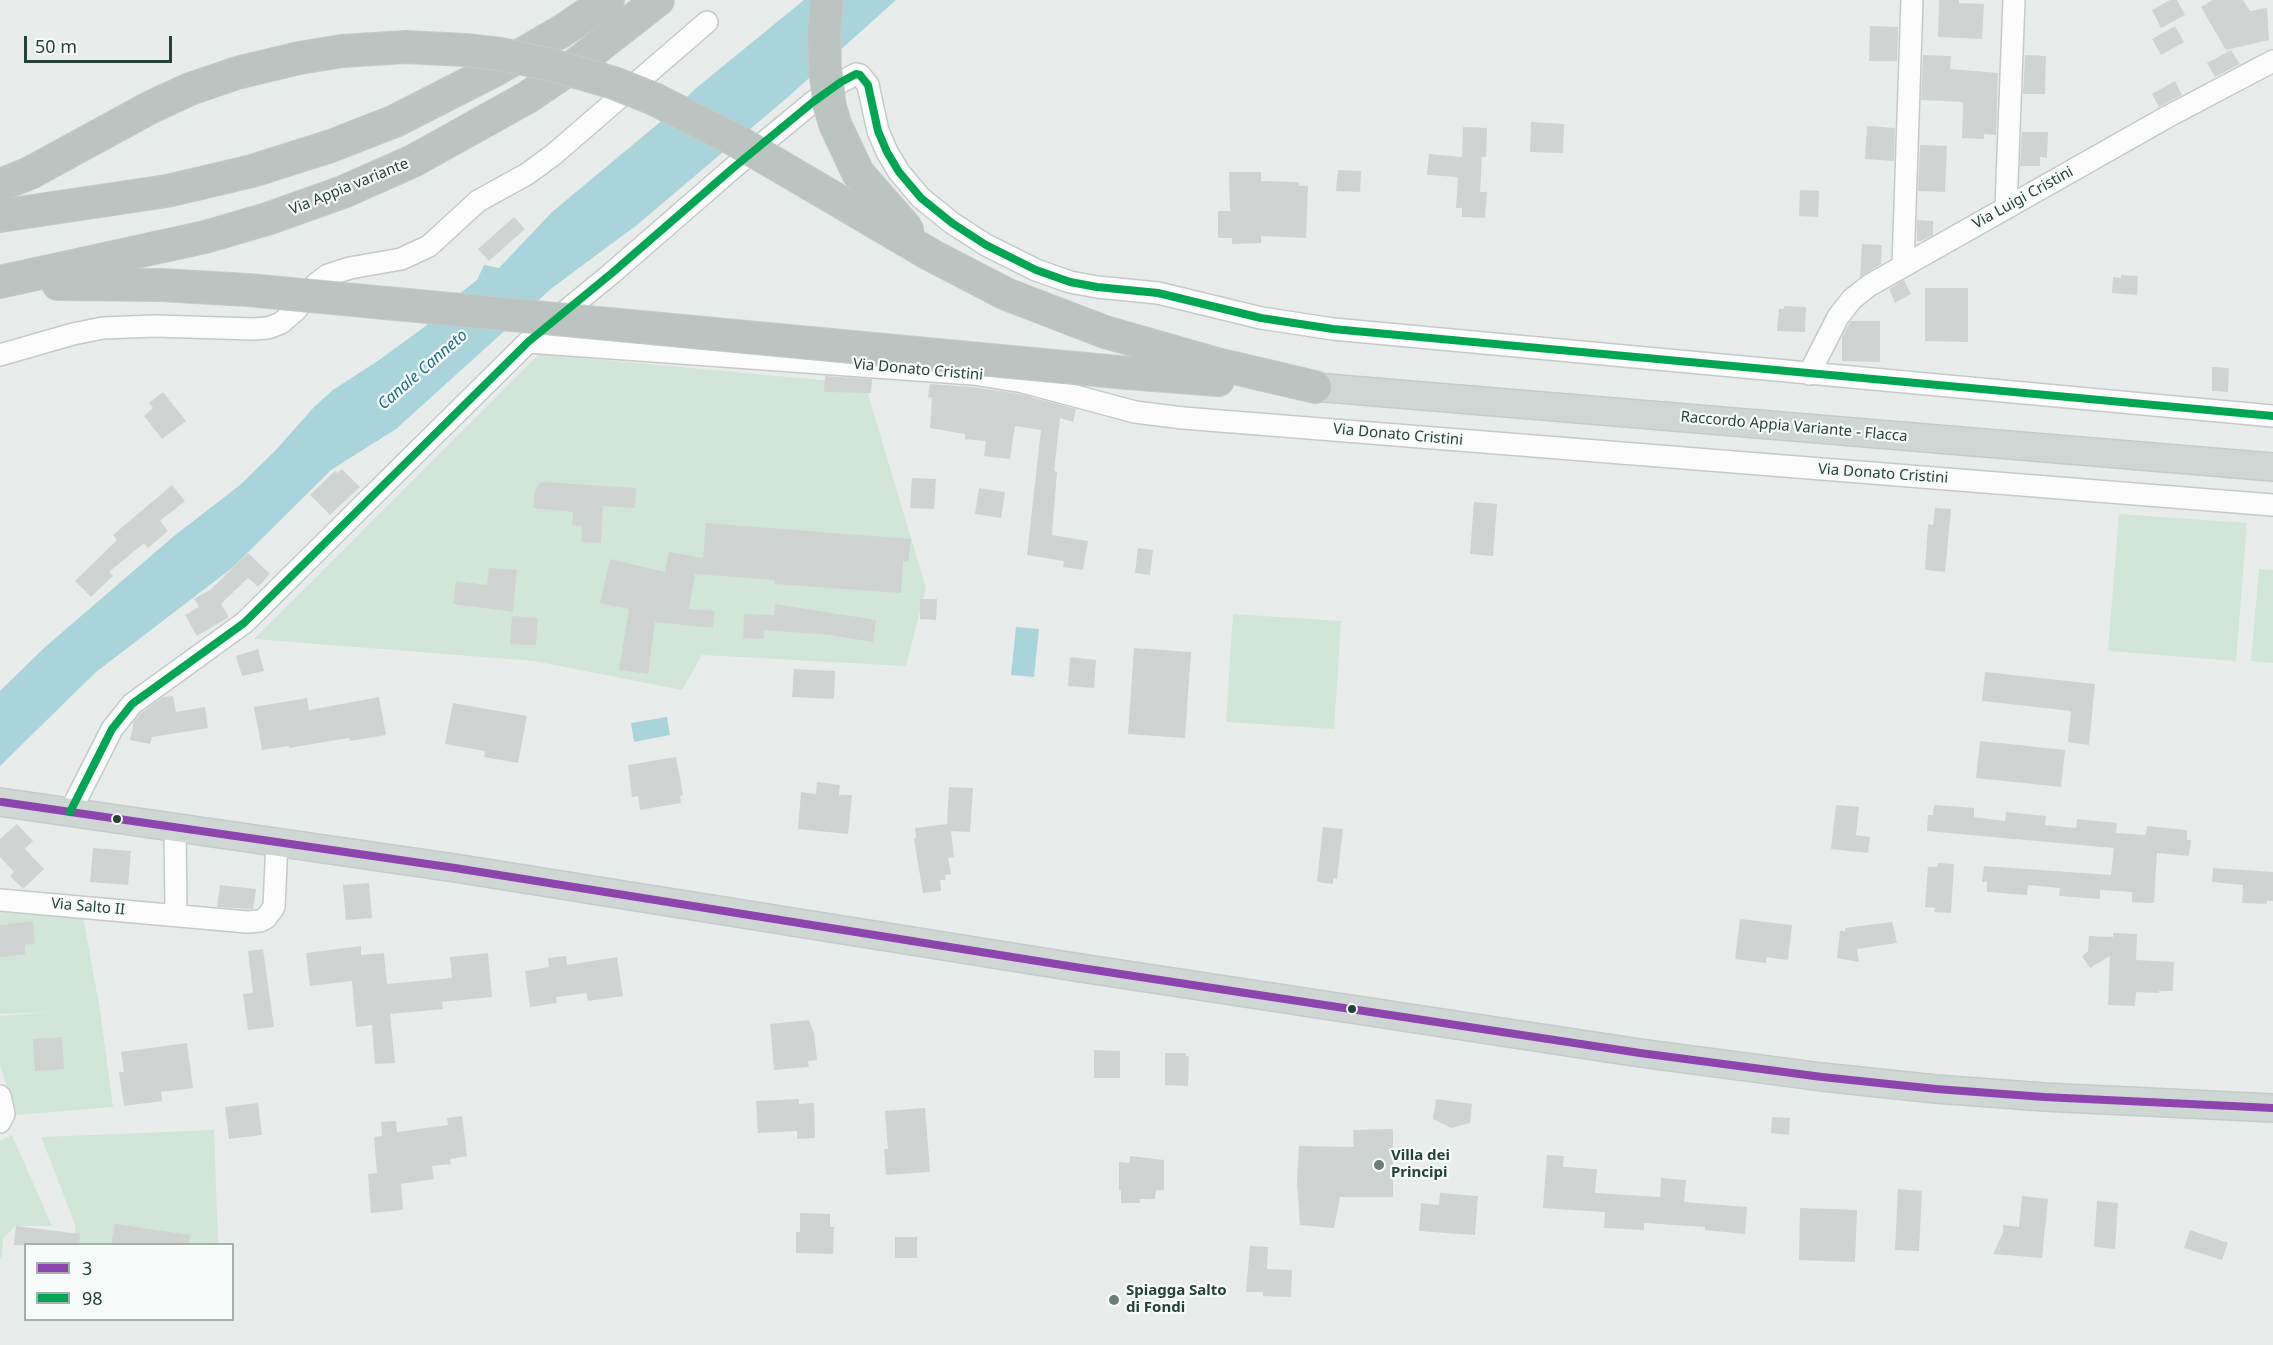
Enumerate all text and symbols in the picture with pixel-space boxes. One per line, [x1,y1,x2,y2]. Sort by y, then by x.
scale bar [27,24,176,62]
text: 50 m [35,34,77,58]
street label: Via Appia variante [287,155,411,219]
street label: Via Luigi Cristini [1970,163,2076,233]
water label: Canale Canneto [374,326,472,414]
street label: Via Donato Cristini [852,355,984,385]
street label: Raccordo Appia Variante - Flacca [1680,408,1908,446]
street label: Via Donato Cristini [1332,420,1464,450]
street label: Via Donato Cristini [1817,460,1949,488]
unlabelled marker [111,813,123,825]
street label: Via Salto II [50,895,126,919]
unlabelled marker [1346,1003,1358,1015]
place label: Villa dei Principi [1391,1147,1450,1182]
marker: Villa dei Principi [1372,1158,1386,1172]
legend [24,1243,234,1321]
text: 3 [82,1256,92,1280]
place label: Spiagga Salto di Fondi [1126,1282,1227,1317]
text: 98 [82,1286,103,1310]
marker: Spiagga Salto di Fondi [1107,1293,1121,1307]

